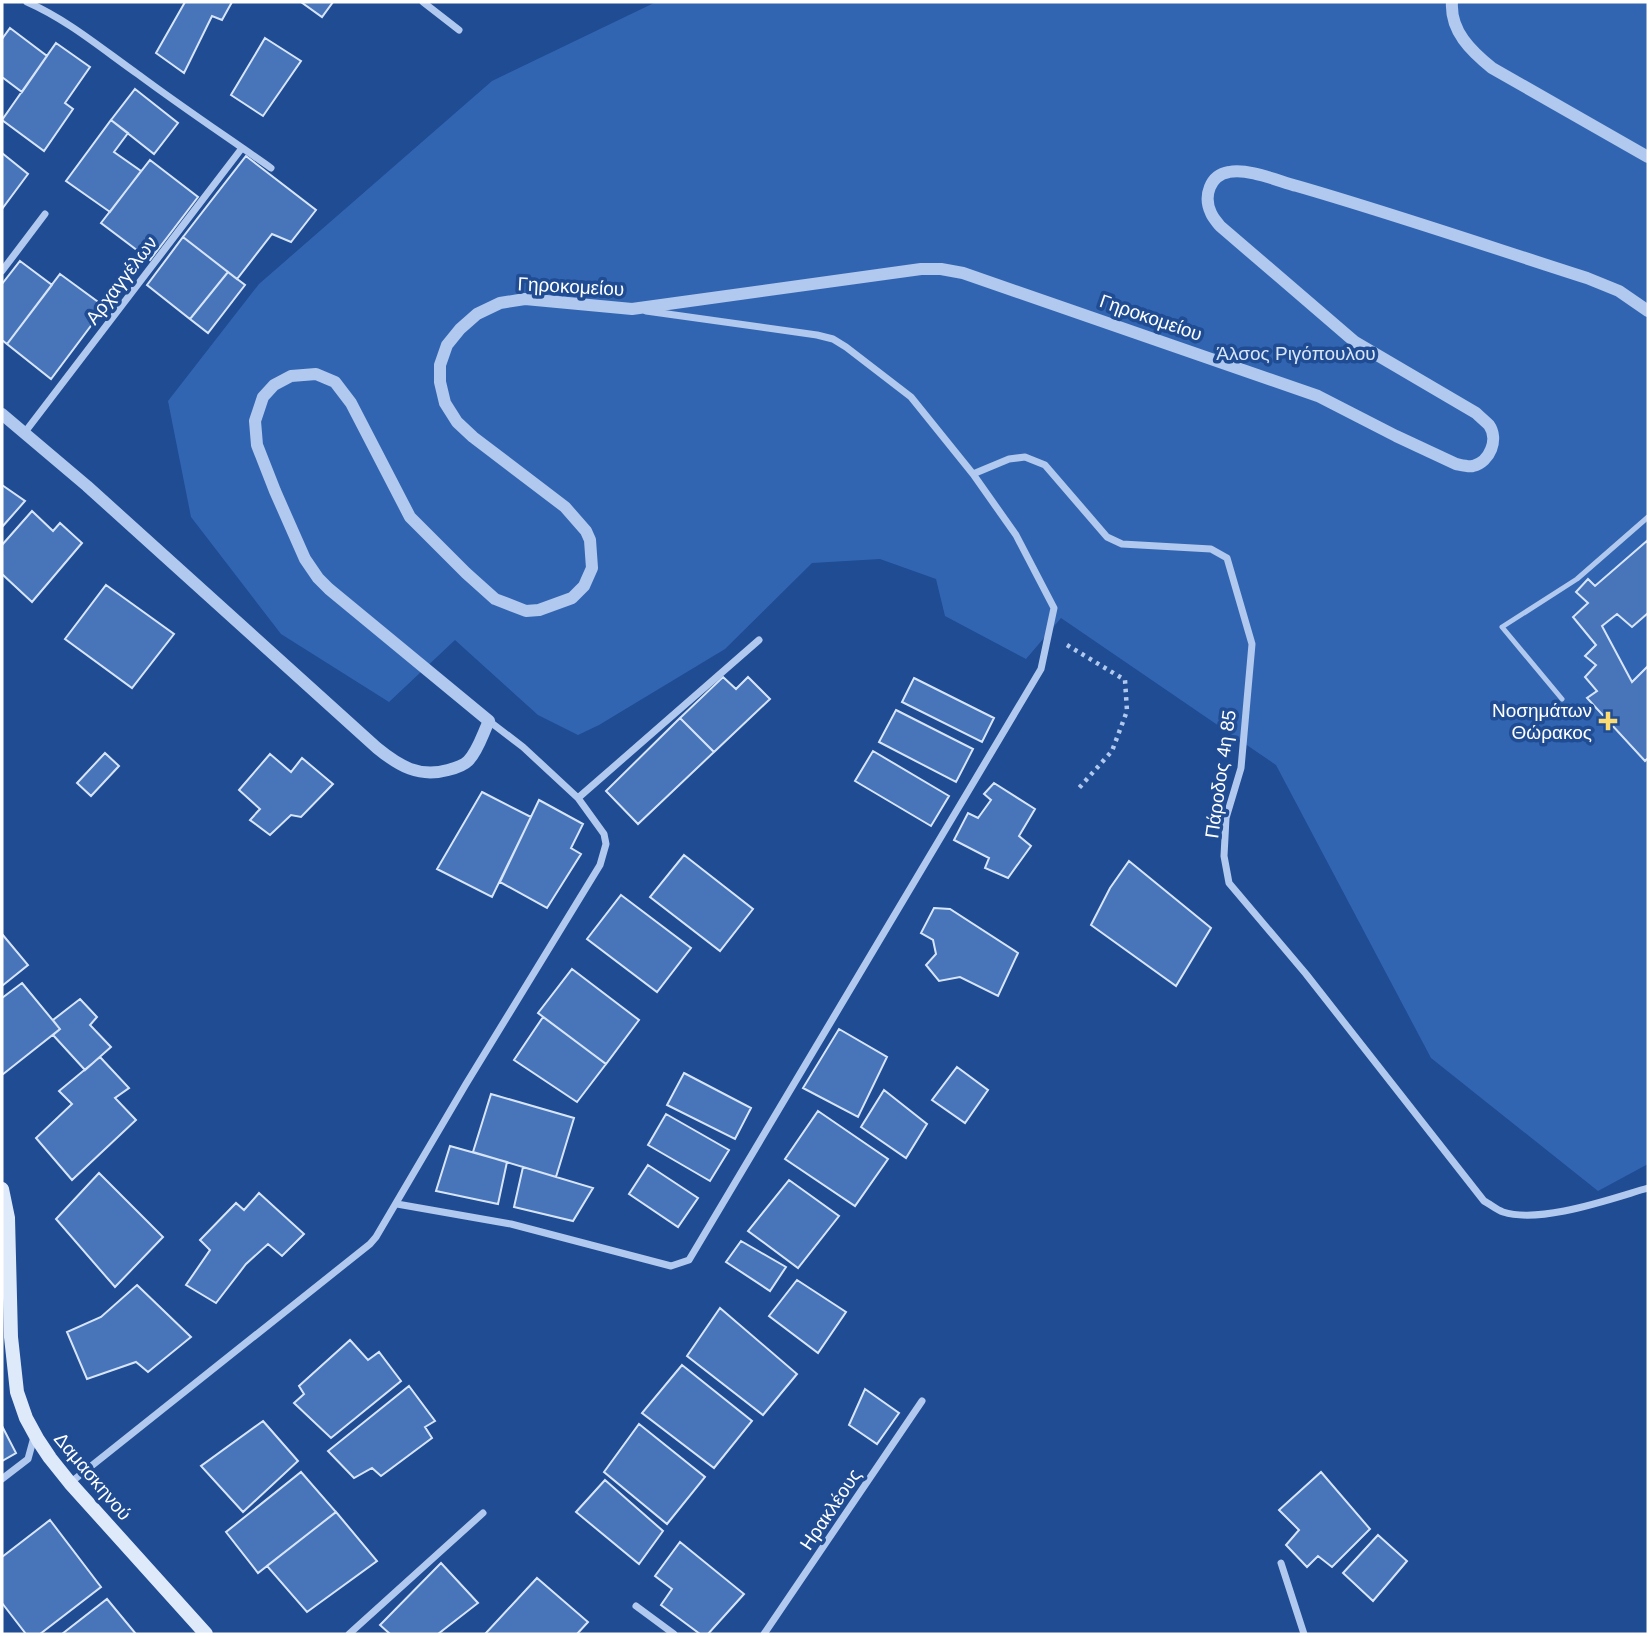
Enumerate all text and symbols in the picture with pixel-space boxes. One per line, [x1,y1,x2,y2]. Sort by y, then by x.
street label: Αρχαγγέλων [81,232,161,329]
street label: Γηροκομείου [517,273,625,300]
street label: Γηροκομείου [1097,290,1205,345]
park label: Άλσος Ριγόπουλου [1216,343,1376,364]
place label: Νοσημάτων Θώρακος [1492,700,1592,743]
street label: Πάροδος 4η 85 [1201,709,1240,840]
marker: Νοσημάτων Θώρακος [1598,711,1618,731]
street label: Δαμασκηνού [50,1428,135,1524]
street label: Ηρακλέους [796,1465,865,1554]

